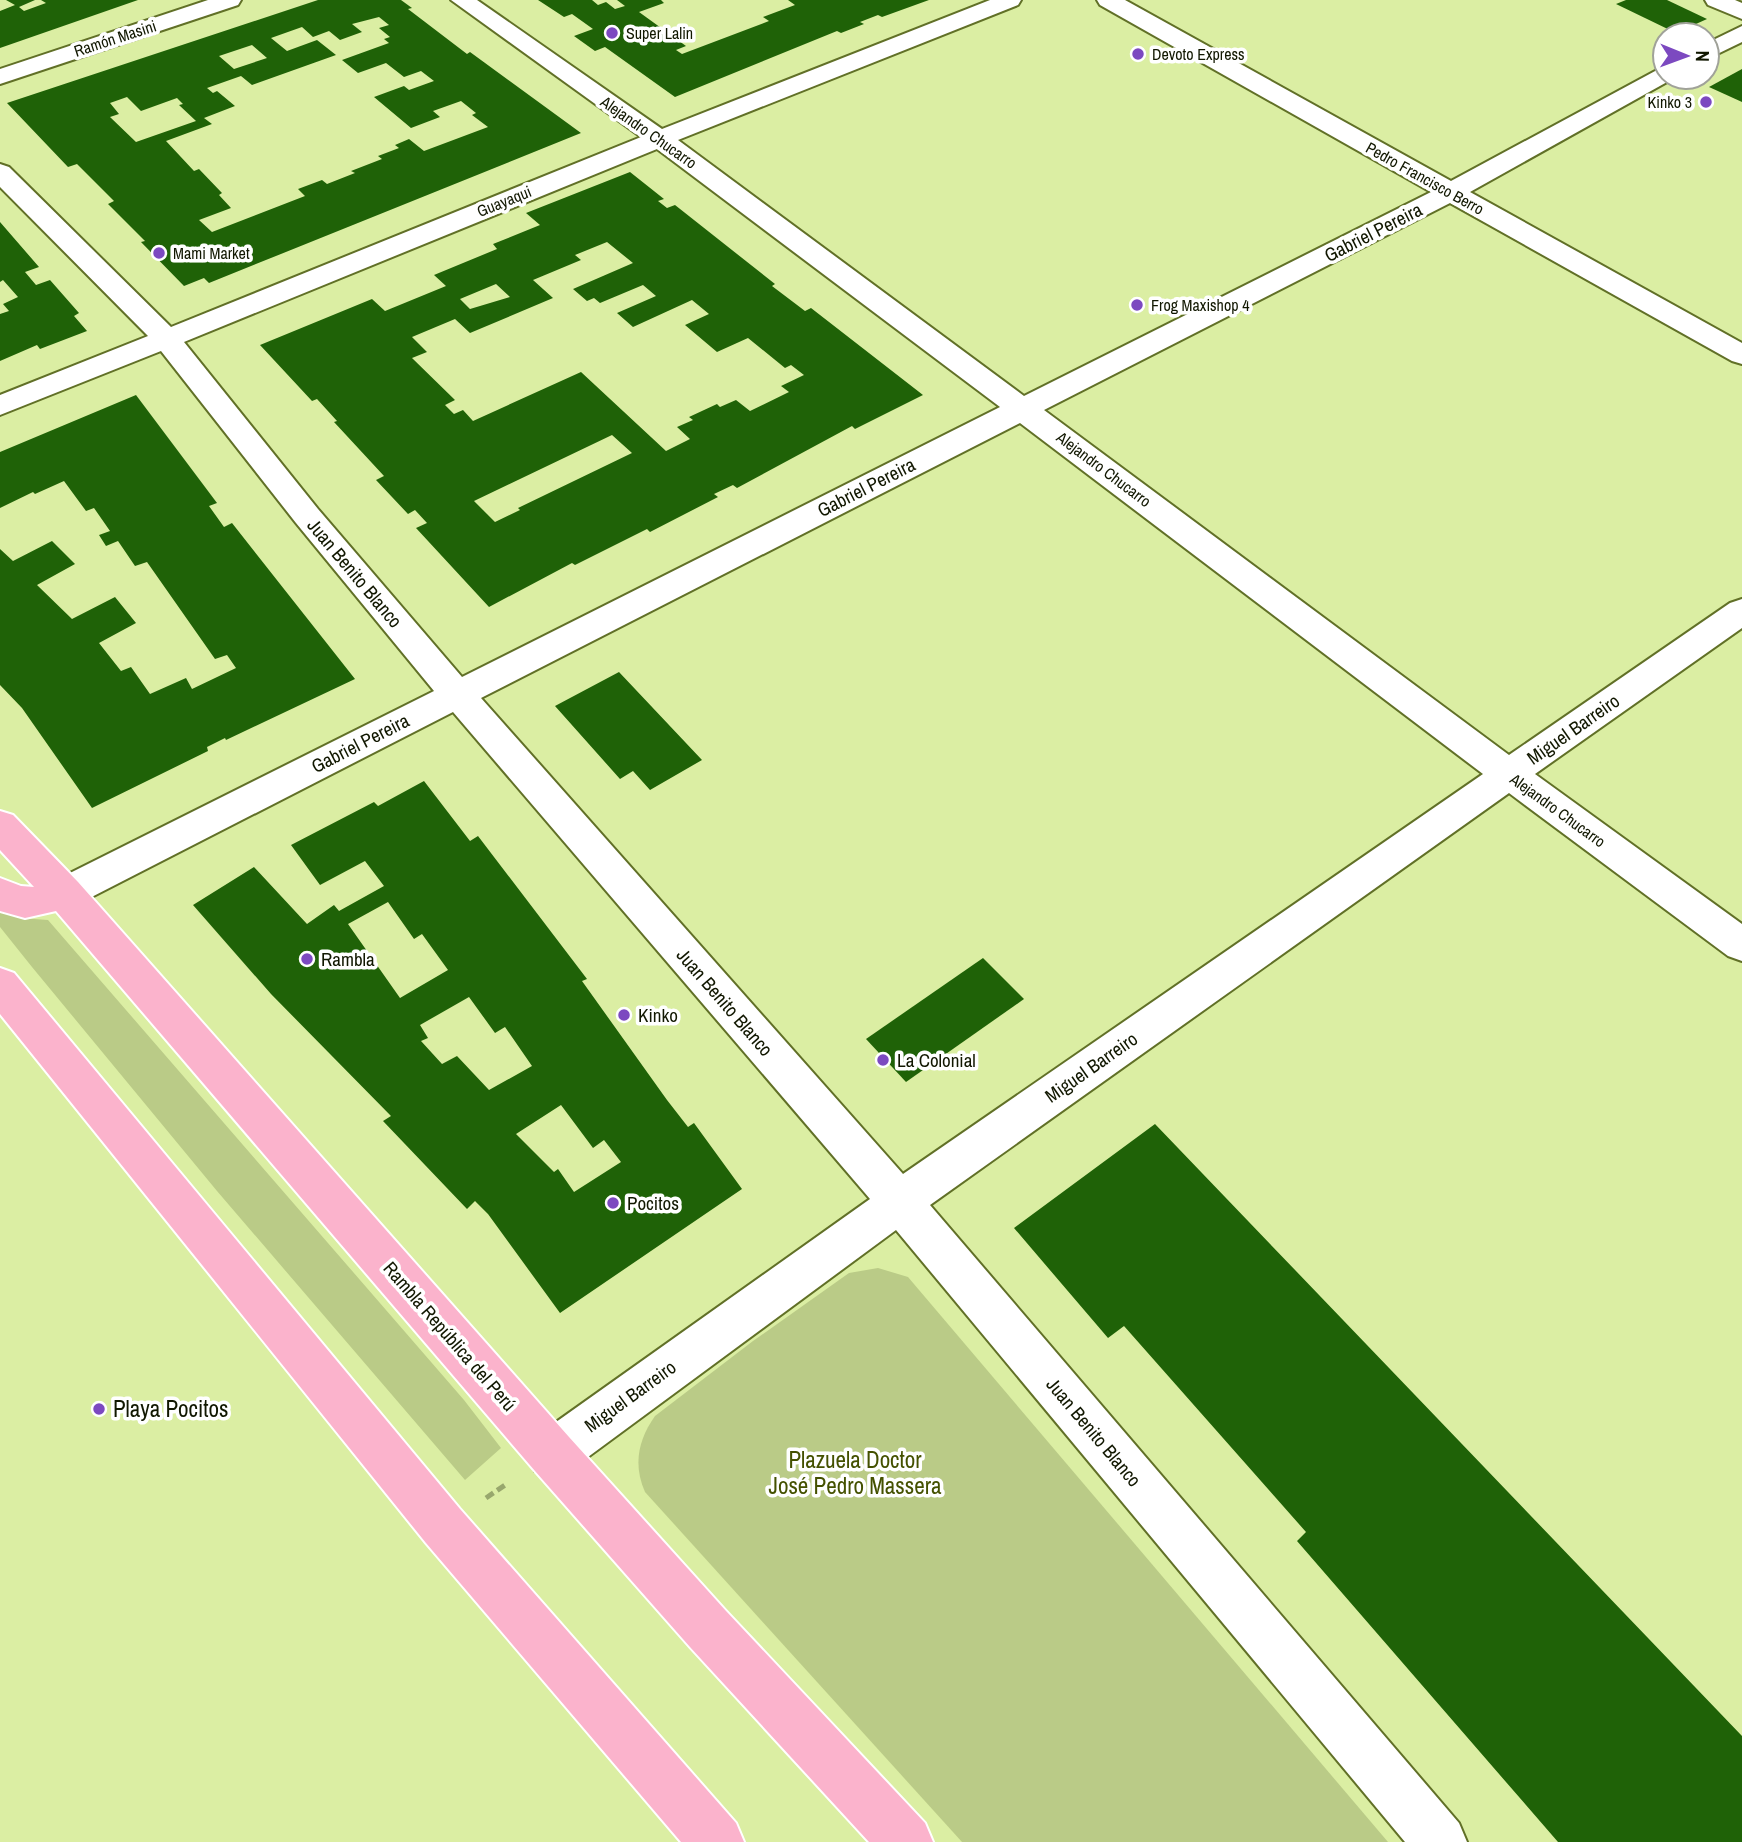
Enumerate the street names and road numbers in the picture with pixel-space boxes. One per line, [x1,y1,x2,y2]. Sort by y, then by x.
street label: Ramón Masini [71,14,159,62]
street label: Alejandro Chucarro [596,90,702,173]
street label: Pedro Francisco Berro [1362,136,1488,220]
street label: Guayaqui [473,180,535,222]
street label: Gabriel Pereira [1320,196,1427,268]
street label: Alejandro Chucarro [1051,426,1156,512]
street label: Gabriel Pereira [813,451,920,523]
street label: Juan Benito Blanco [302,513,408,633]
street label: Miguel Barreiro [1522,688,1624,770]
street label: Gabriel Pereira [307,707,414,779]
street label: Alejandro Chucarro [1505,767,1610,852]
street label: Juan Benito Blanco [671,942,779,1062]
street label: Miguel Barreiro [1040,1026,1142,1108]
street label: Rambla República del Perú [378,1256,522,1416]
street label: Miguel Barreiro [579,1354,681,1438]
street label: Juan Benito Blanco [1041,1372,1147,1492]

